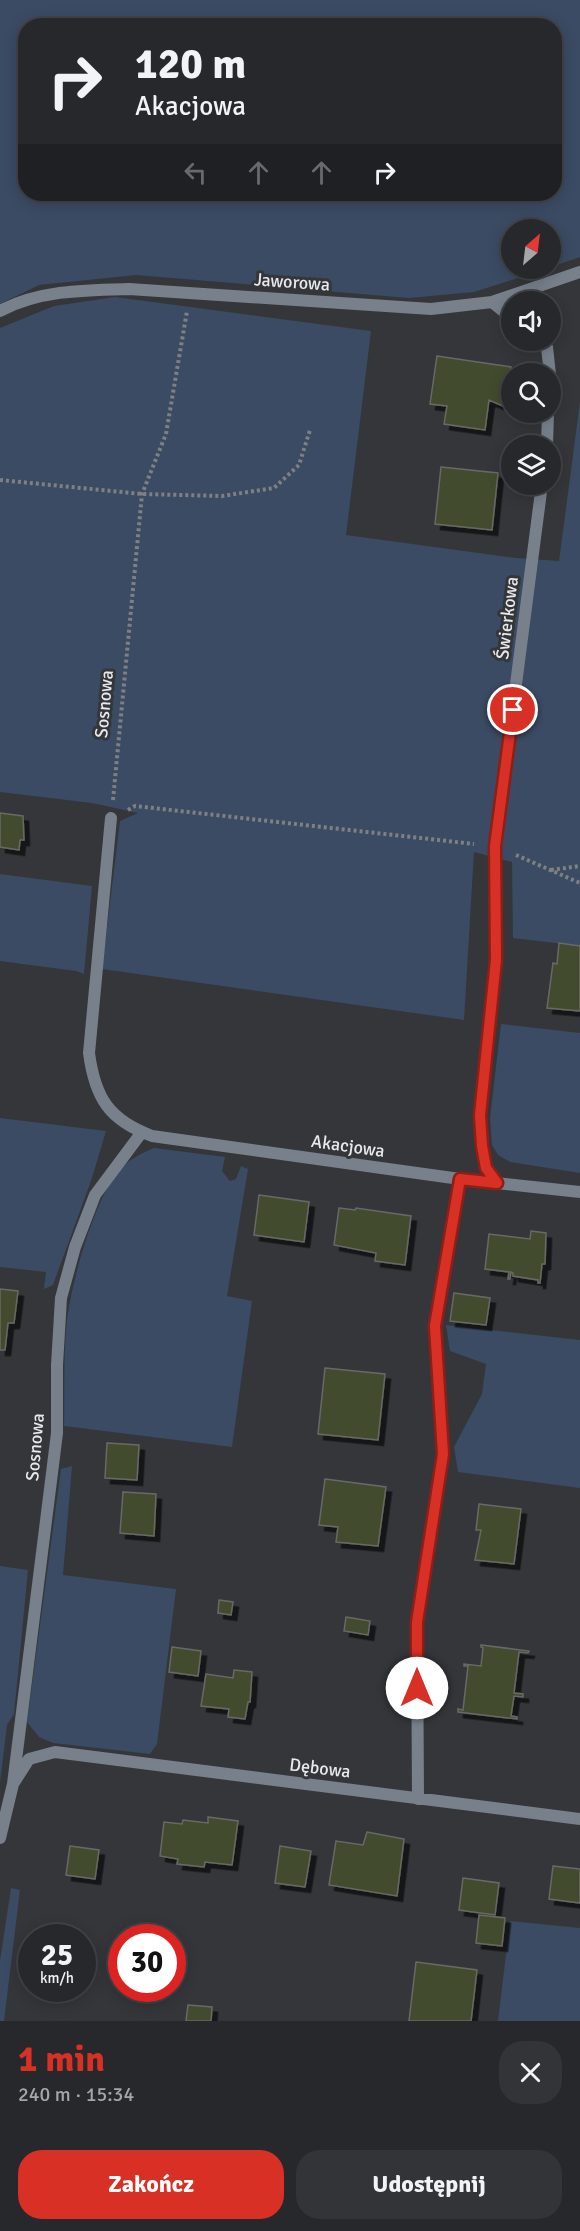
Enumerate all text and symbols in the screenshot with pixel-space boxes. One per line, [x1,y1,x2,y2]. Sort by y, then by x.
text: 120 m [135,39,246,90]
icon: right [36,42,114,120]
text: Akacjowa [135,90,246,123]
icon: left [179,156,212,189]
icon: ahead [242,156,275,189]
icon: ahead [305,156,338,189]
icon: right [368,156,401,189]
north arrow [501,219,561,279]
map controls [501,219,561,495]
street label: Jaworowa [253,268,331,296]
button: sound [501,291,561,351]
button: search [501,363,561,423]
button: layers [501,435,561,495]
street label: Świerkowa [491,575,523,661]
street label: Sosnowa [90,669,118,739]
pin [487,684,538,735]
icon: arrive [496,693,529,726]
street label: Akacjowa [310,1130,386,1162]
street label: Sosnowa [21,1412,49,1482]
position arrow [385,1656,449,1720]
street label: Dębowa [288,1753,352,1783]
speed limit sign: 30 [108,1924,186,2002]
text: 25 [41,1937,73,1974]
text: km/h [40,1969,74,1987]
text: 1 min [18,2037,105,2082]
button: close [499,2041,562,2104]
text: 240 m · 15:34 [18,2082,134,2107]
button: Zakończ [18,2150,284,2219]
button: Udostępnij [296,2150,562,2219]

